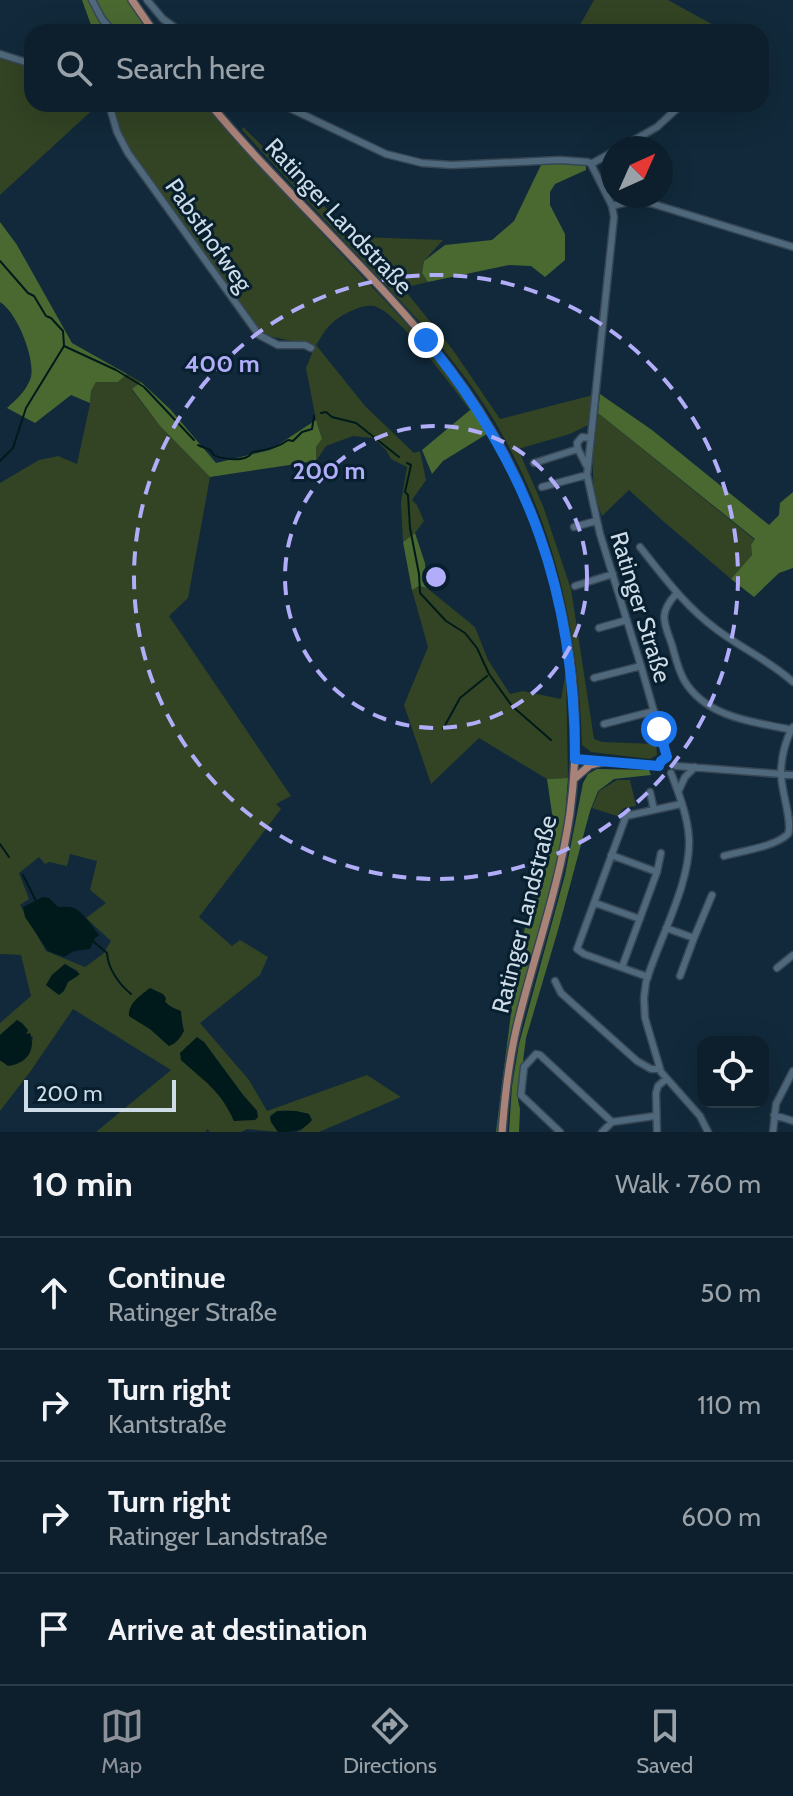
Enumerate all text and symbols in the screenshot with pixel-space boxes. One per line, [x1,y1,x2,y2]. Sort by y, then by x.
search box [24,24,769,112]
icon: search [52,46,96,90]
text: Search here [116,50,265,87]
street label: Ratinger Landstraße [259,132,419,300]
north arrow [601,136,673,208]
street label: Pabsthofweg [159,173,259,298]
route end [408,322,444,358]
text: 400 m [184,349,260,378]
text: 200 m [293,456,365,485]
street label: Ratinger Straße [604,528,678,686]
centre of rings [422,563,450,591]
route start [641,711,677,747]
street label: Ratinger Landstraße [485,812,563,1016]
map controls [697,1036,769,1108]
button: locate [697,1036,769,1108]
scale bar [24,1076,176,1112]
text: 200 m [36,1080,102,1107]
text: 10 min [32,1163,133,1205]
text: Walk · 760 m [615,1168,761,1200]
text: Continue [108,1259,225,1296]
icon: ahead [32,1271,76,1315]
text: 50 m [700,1277,761,1309]
text: Ratinger Straße [108,1296,277,1328]
text: Turn right [108,1371,231,1408]
icon: right [32,1383,76,1427]
text: 110 m [697,1389,761,1421]
text: Kantstraße [108,1408,227,1440]
text: Turn right [108,1483,231,1520]
icon: right [32,1495,76,1539]
text: 600 m [681,1501,761,1533]
text: Ratinger Landstraße [108,1520,328,1552]
icon: arrive [32,1607,76,1651]
text: Arrive at destination [108,1611,368,1648]
tab: Map [100,1704,144,1779]
tab: Directions [343,1704,437,1779]
tab: Saved [636,1704,693,1779]

